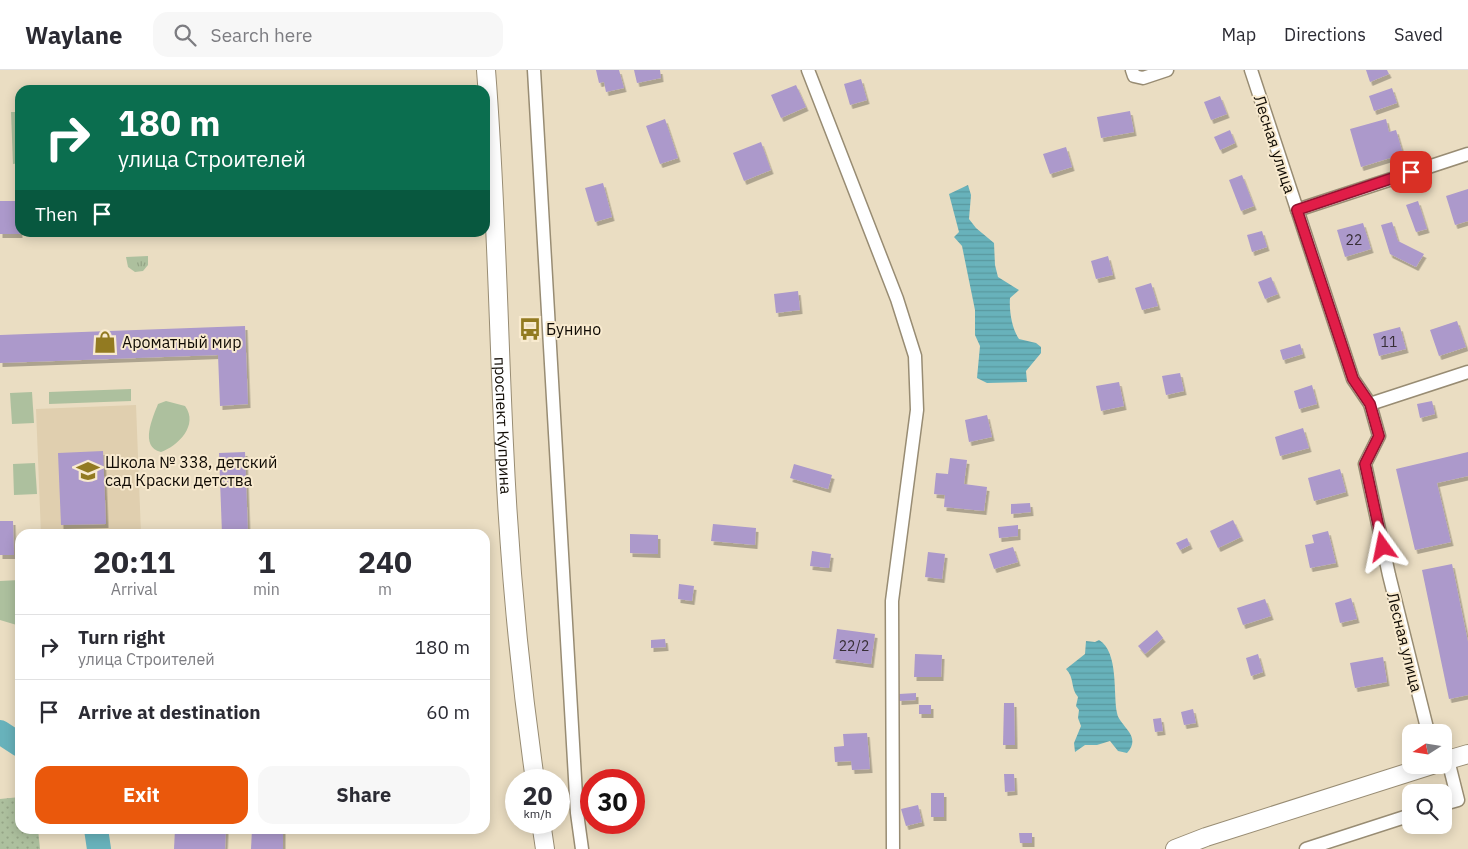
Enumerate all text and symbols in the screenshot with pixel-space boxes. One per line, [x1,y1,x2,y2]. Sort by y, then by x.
search box [153,12,503,57]
text: Waylane [25,19,123,51]
icon: search [171,21,199,49]
text: Search here [211,23,312,47]
text: Map [1221,23,1256,46]
text: Directions [1284,23,1366,46]
text: Saved [1394,23,1443,46]
street label: Лесная улица [1250,92,1300,196]
text: 180 m [118,100,221,146]
icon: right [35,105,100,170]
text: улица Строителей [118,144,306,173]
pin [1390,151,1432,193]
icon: arrive [1397,158,1425,186]
icon: arrive [88,200,116,228]
text: Then [35,202,78,226]
house number: 22 [1346,231,1362,249]
bus stop icon: Бунино [517,316,543,342]
place label: Бунино [546,319,601,339]
shop icon: Ароматный мир [92,329,118,355]
place label: Ароматный мир [122,332,241,352]
house number: 11 [1381,333,1397,351]
street label: проспект Куприна [490,356,517,495]
place label: Школа № 338, детский сад Краски детства [105,452,277,490]
school or university icon: Школа № 338, детский сад Краски детства [75,458,101,484]
position arrow [1356,520,1408,572]
text: 20:11 [93,542,175,581]
text: 1 [257,542,275,581]
text: 240 [358,542,412,581]
text: Arrival [111,579,157,599]
text: min [253,579,280,599]
text: m [378,579,392,599]
street label: Лесная улица [1383,590,1427,695]
text: Turn right [78,625,165,649]
icon: right [35,633,63,661]
text: 180 m [415,635,470,659]
house number: 22/2 [839,637,869,655]
text: улица Строителей [78,649,215,669]
icon: arrive [35,698,63,726]
text: Arrive at destination [78,700,261,724]
text: 60 m [426,700,470,724]
north arrow [1402,724,1452,774]
map controls [1402,724,1452,834]
button: Exit [35,766,248,824]
button: Share [258,766,470,824]
speed limit sign: 30 [580,769,645,834]
text: 20 [522,779,553,812]
button: search [1402,784,1452,834]
text: km/h [523,806,552,821]

